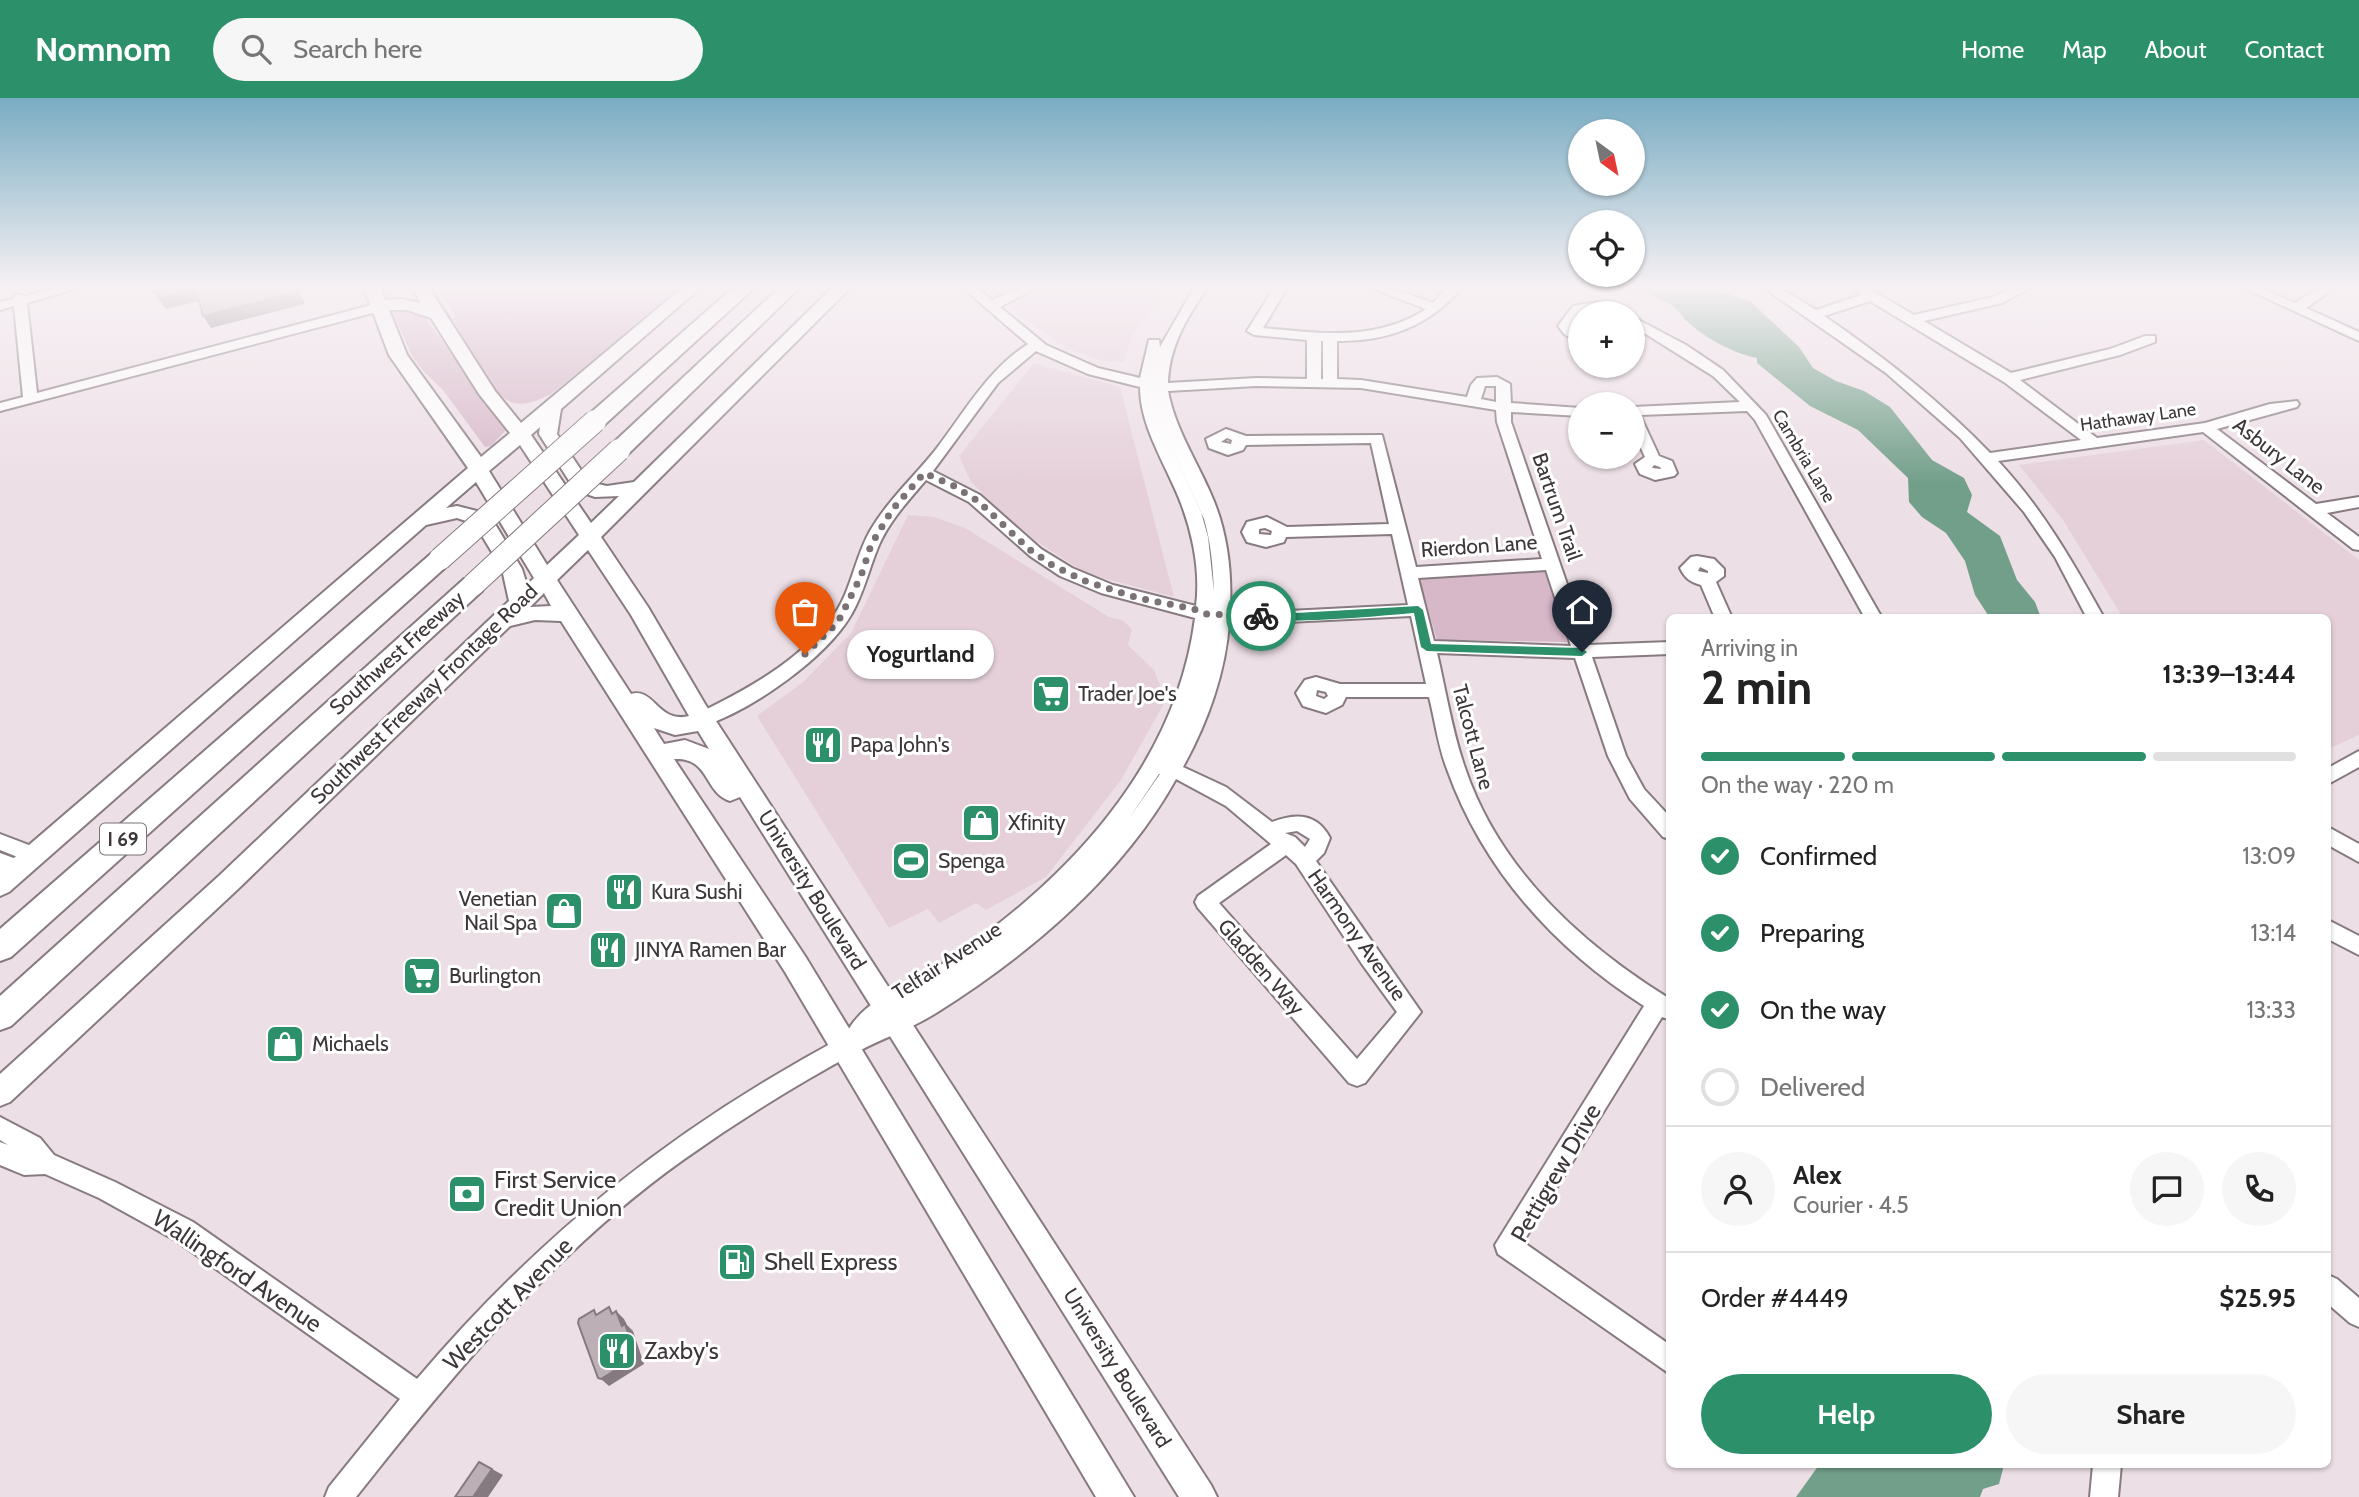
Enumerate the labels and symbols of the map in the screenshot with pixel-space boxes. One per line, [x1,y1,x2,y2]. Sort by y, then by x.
north arrow [1568,119,1645,196]
street label: Hathaway Lane [2079,398,2197,436]
street label: Cambria Lane [1768,405,1840,507]
street label: Asbury Lane [2229,412,2330,499]
street label: Bartrum Trail [1527,450,1588,564]
street label: Rierdon Lane [1420,529,1538,562]
street label: Southwest Freeway Frontage Road [305,578,542,809]
pin [1552,580,1612,652]
courier [1226,581,1296,651]
pin [775,582,835,654]
street label: Southwest Freeway [324,585,470,720]
callout: Yogurtland [847,630,994,678]
supermarket icon: Trader Joe's [1030,673,1072,715]
place label: Trader Joe's [1078,681,1177,706]
street label: Talcott Lane [1447,682,1500,792]
restaurant icon: Papa John's [802,724,844,766]
place label: Papa John's [850,732,950,757]
shop icon: Xfinity [960,802,1002,844]
street label: University Boulevard [753,805,872,974]
place label: Xfinity [1008,810,1066,835]
road number: I 69 [100,824,146,854]
sports icon: Spenga [890,840,932,882]
place label: Spenga [938,848,1005,873]
street label: Harmony Avenue [1303,864,1412,1005]
restaurant icon: Kura Sushi [603,871,645,913]
place label: Kura Sushi [651,879,742,904]
place label: Venetian Nail Spa [459,886,537,935]
shop icon: Venetian Nail Spa [543,890,585,932]
street label: Gladden Way [1213,914,1310,1020]
street label: Telfair Avenue [888,916,1006,1005]
restaurant icon: JINYA Ramen Bar [587,929,629,971]
place label: JINYA Ramen Bar [634,937,787,962]
supermarket icon: Burlington [401,955,443,997]
place label: Burlington [449,963,541,988]
shop icon: Michaels [264,1023,306,1065]
place label: Michaels [312,1031,389,1056]
street label: Pettigrew Drive [1504,1098,1607,1247]
place label: First Service Credit Union [494,1165,622,1222]
bank icon: First Service Credit Union [446,1173,488,1215]
street label: Wallingford Avenue [147,1203,327,1338]
street label: Westcott Avenue [437,1231,578,1376]
fuel station icon: Shell Express [716,1241,758,1283]
place label: Shell Express [764,1247,897,1276]
street label: University Boulevard [1058,1283,1177,1452]
restaurant icon: Zaxby's [596,1330,638,1372]
place label: Zaxby's [644,1336,719,1365]

